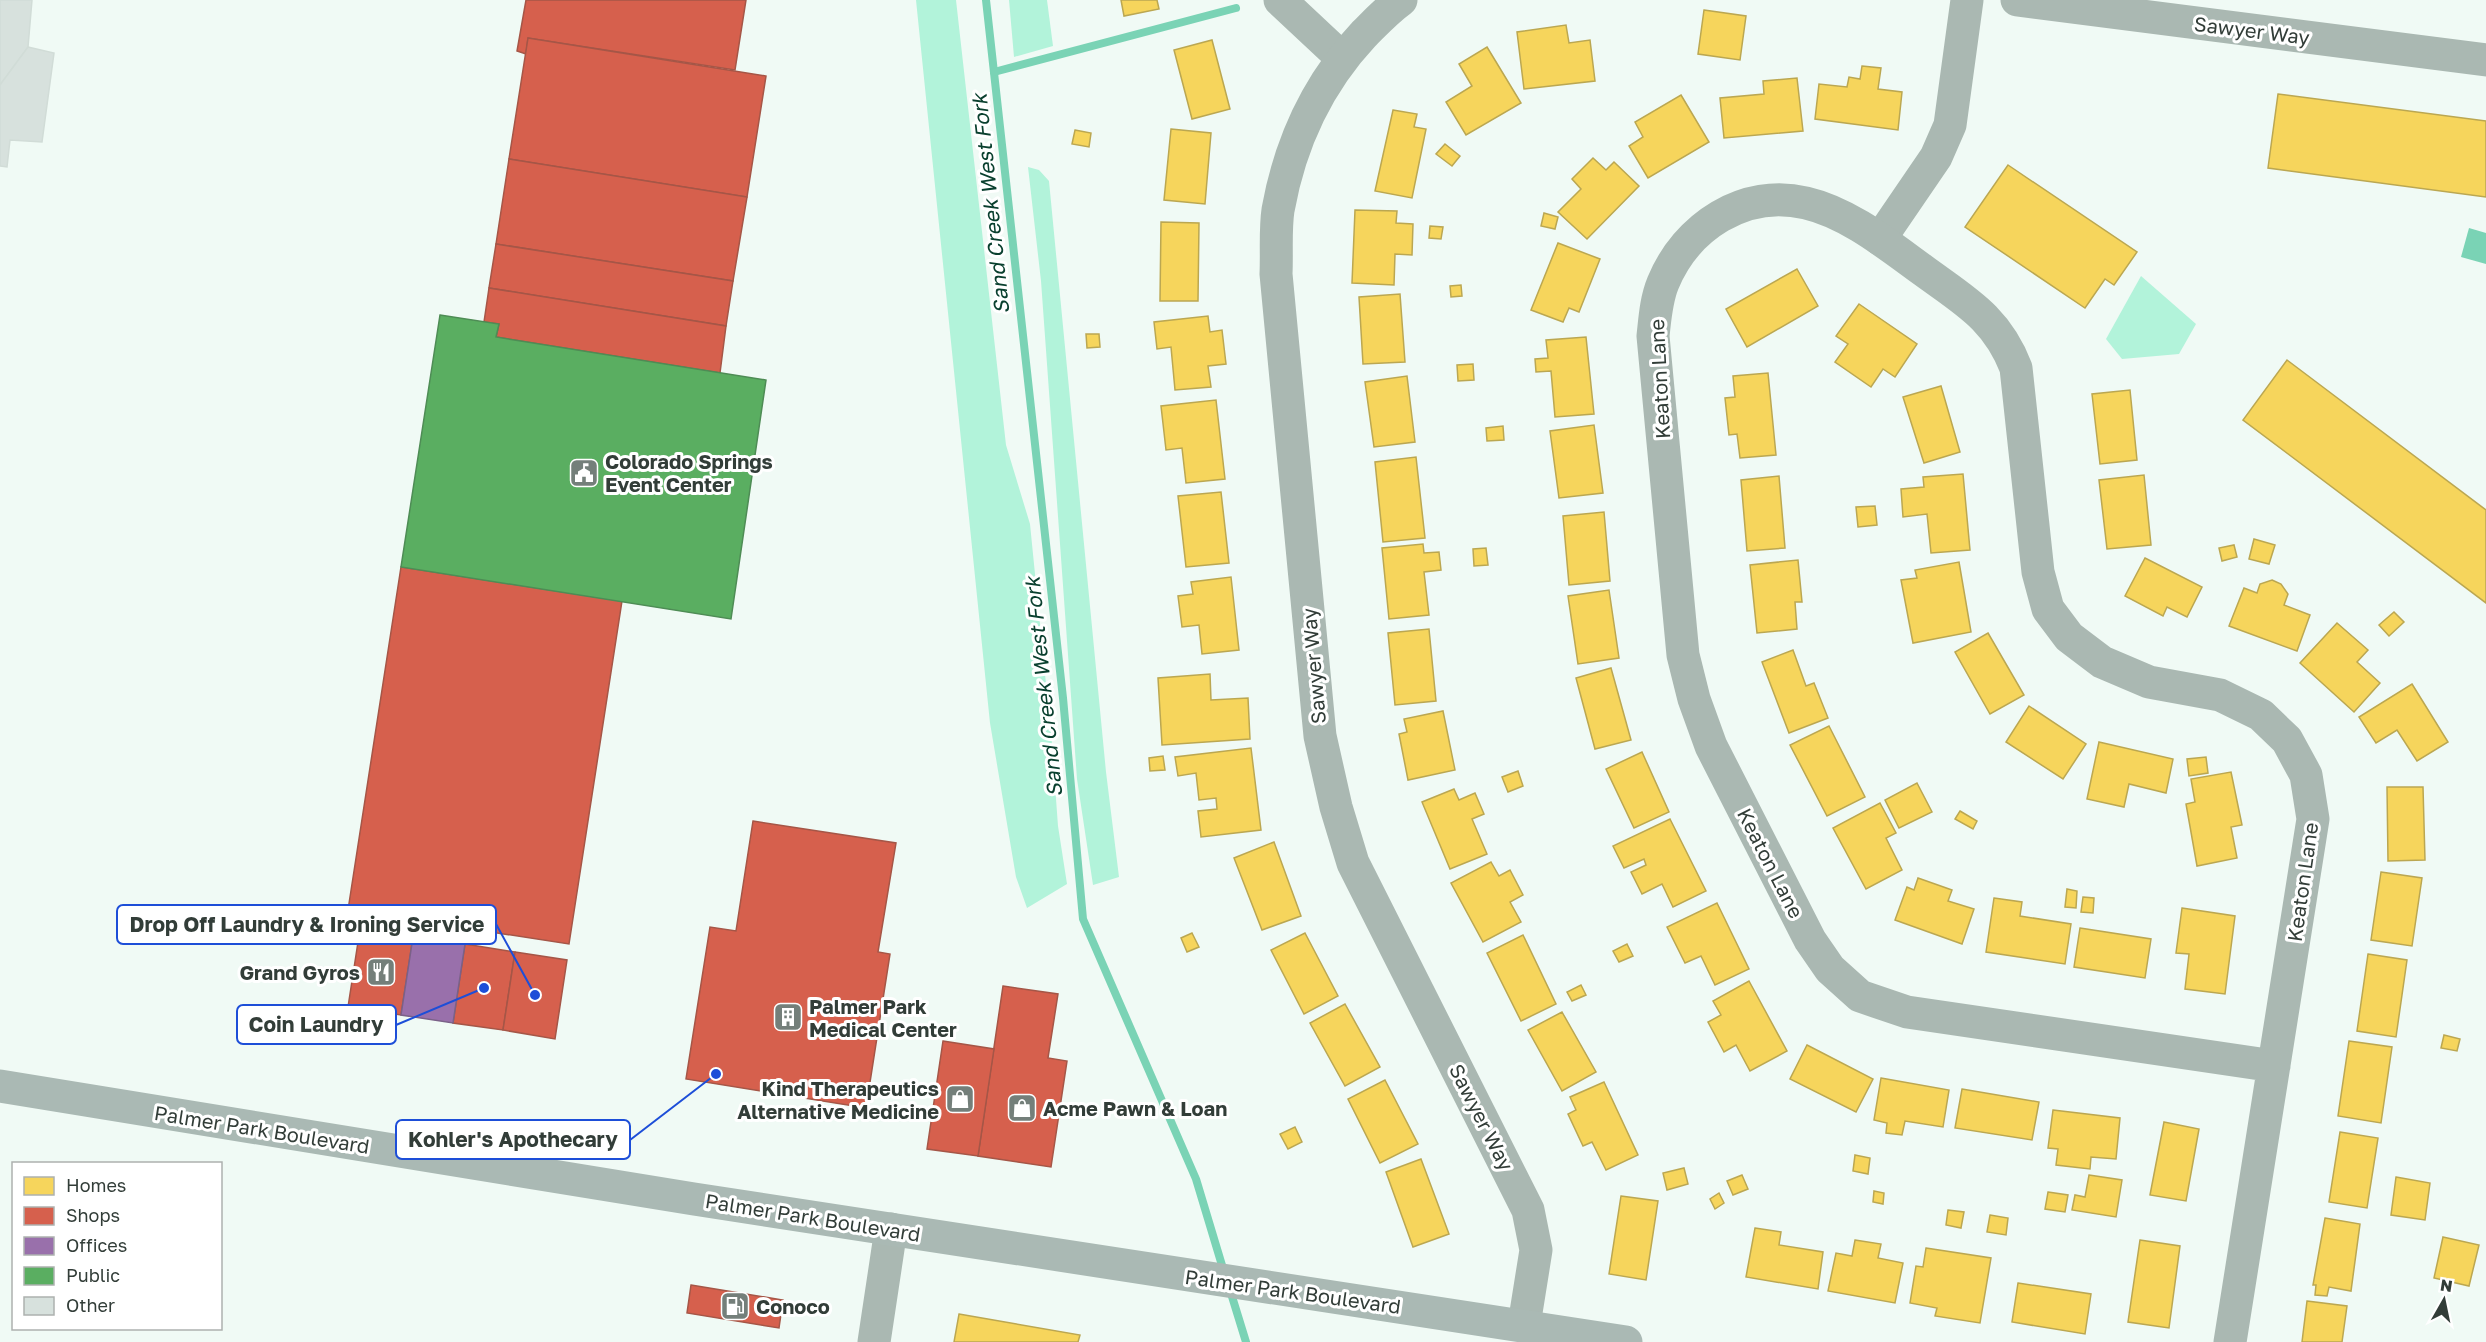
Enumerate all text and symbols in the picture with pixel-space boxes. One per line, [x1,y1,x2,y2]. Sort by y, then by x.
street label: Sawyer Way [2193,11,2311,49]
water label: Sand Creek West Fork [965,90,1014,315]
street label: Keaton Lane [1644,318,1674,440]
place label: Colorado Springs Event Center [605,449,773,496]
public building icon: Colorado Springs Event Center [568,457,600,489]
water label: Sand Creek West Fork [1018,573,1067,798]
street label: Sawyer Way [1296,607,1330,725]
street label: Keaton Lane [1733,804,1809,922]
street label: Keaton Lane [2282,821,2322,943]
callout: Drop Off Laundry & Ironing Service [117,905,496,944]
text: Drop Off Laundry & Ironing Service [130,911,484,937]
restaurant icon: Grand Gyros [365,956,397,988]
place label: Grand Gyros [239,960,360,984]
place label: Palmer Park Medical Center [809,994,957,1041]
building icon: Palmer Park Medical Center [772,1001,804,1033]
callout: Coin Laundry [237,1005,396,1044]
text: Coin Laundry [248,1011,384,1037]
street label: Sawyer Way [1445,1060,1519,1174]
place label: Kind Therapeutics Alternative Medicine [737,1076,939,1123]
shop icon: Kind Therapeutics Alternative Medicine [944,1083,976,1115]
shop icon: Acme Pawn & Loan [1006,1092,1038,1124]
place label: Acme Pawn & Loan [1043,1096,1227,1120]
street label: Palmer Park Boulevard [153,1100,371,1158]
callout: Kohler's Apothecary [396,1120,630,1159]
text: Kohler's Apothecary [408,1126,618,1152]
legend [12,1162,222,1330]
text: Homes [66,1174,126,1196]
street label: Palmer Park Boulevard [704,1188,922,1246]
text: Shops [66,1204,120,1226]
text: Offices [66,1234,127,1256]
text: Public [66,1264,120,1286]
street label: Palmer Park Boulevard [1184,1264,1402,1318]
north arrow [2414,1270,2474,1330]
text: N [2439,1274,2454,1296]
fuel station icon: Conoco [719,1290,751,1322]
text: Other [66,1294,115,1316]
place label: Conoco [756,1294,830,1318]

